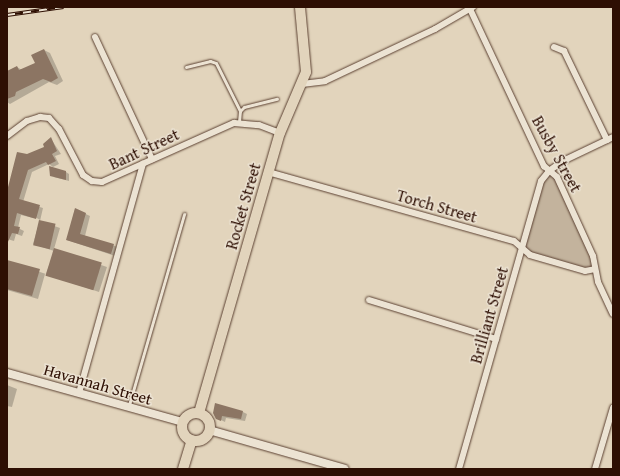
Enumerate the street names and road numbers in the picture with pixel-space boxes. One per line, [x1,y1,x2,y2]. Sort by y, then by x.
street label: Busby Street [528,112,586,196]
street label: Bant Street [106,124,182,174]
street label: Rocket Street [221,160,265,252]
street label: Torch Street [395,185,479,227]
street label: Brilliant Street [466,264,512,366]
street label: Havannah Street [42,359,154,409]

